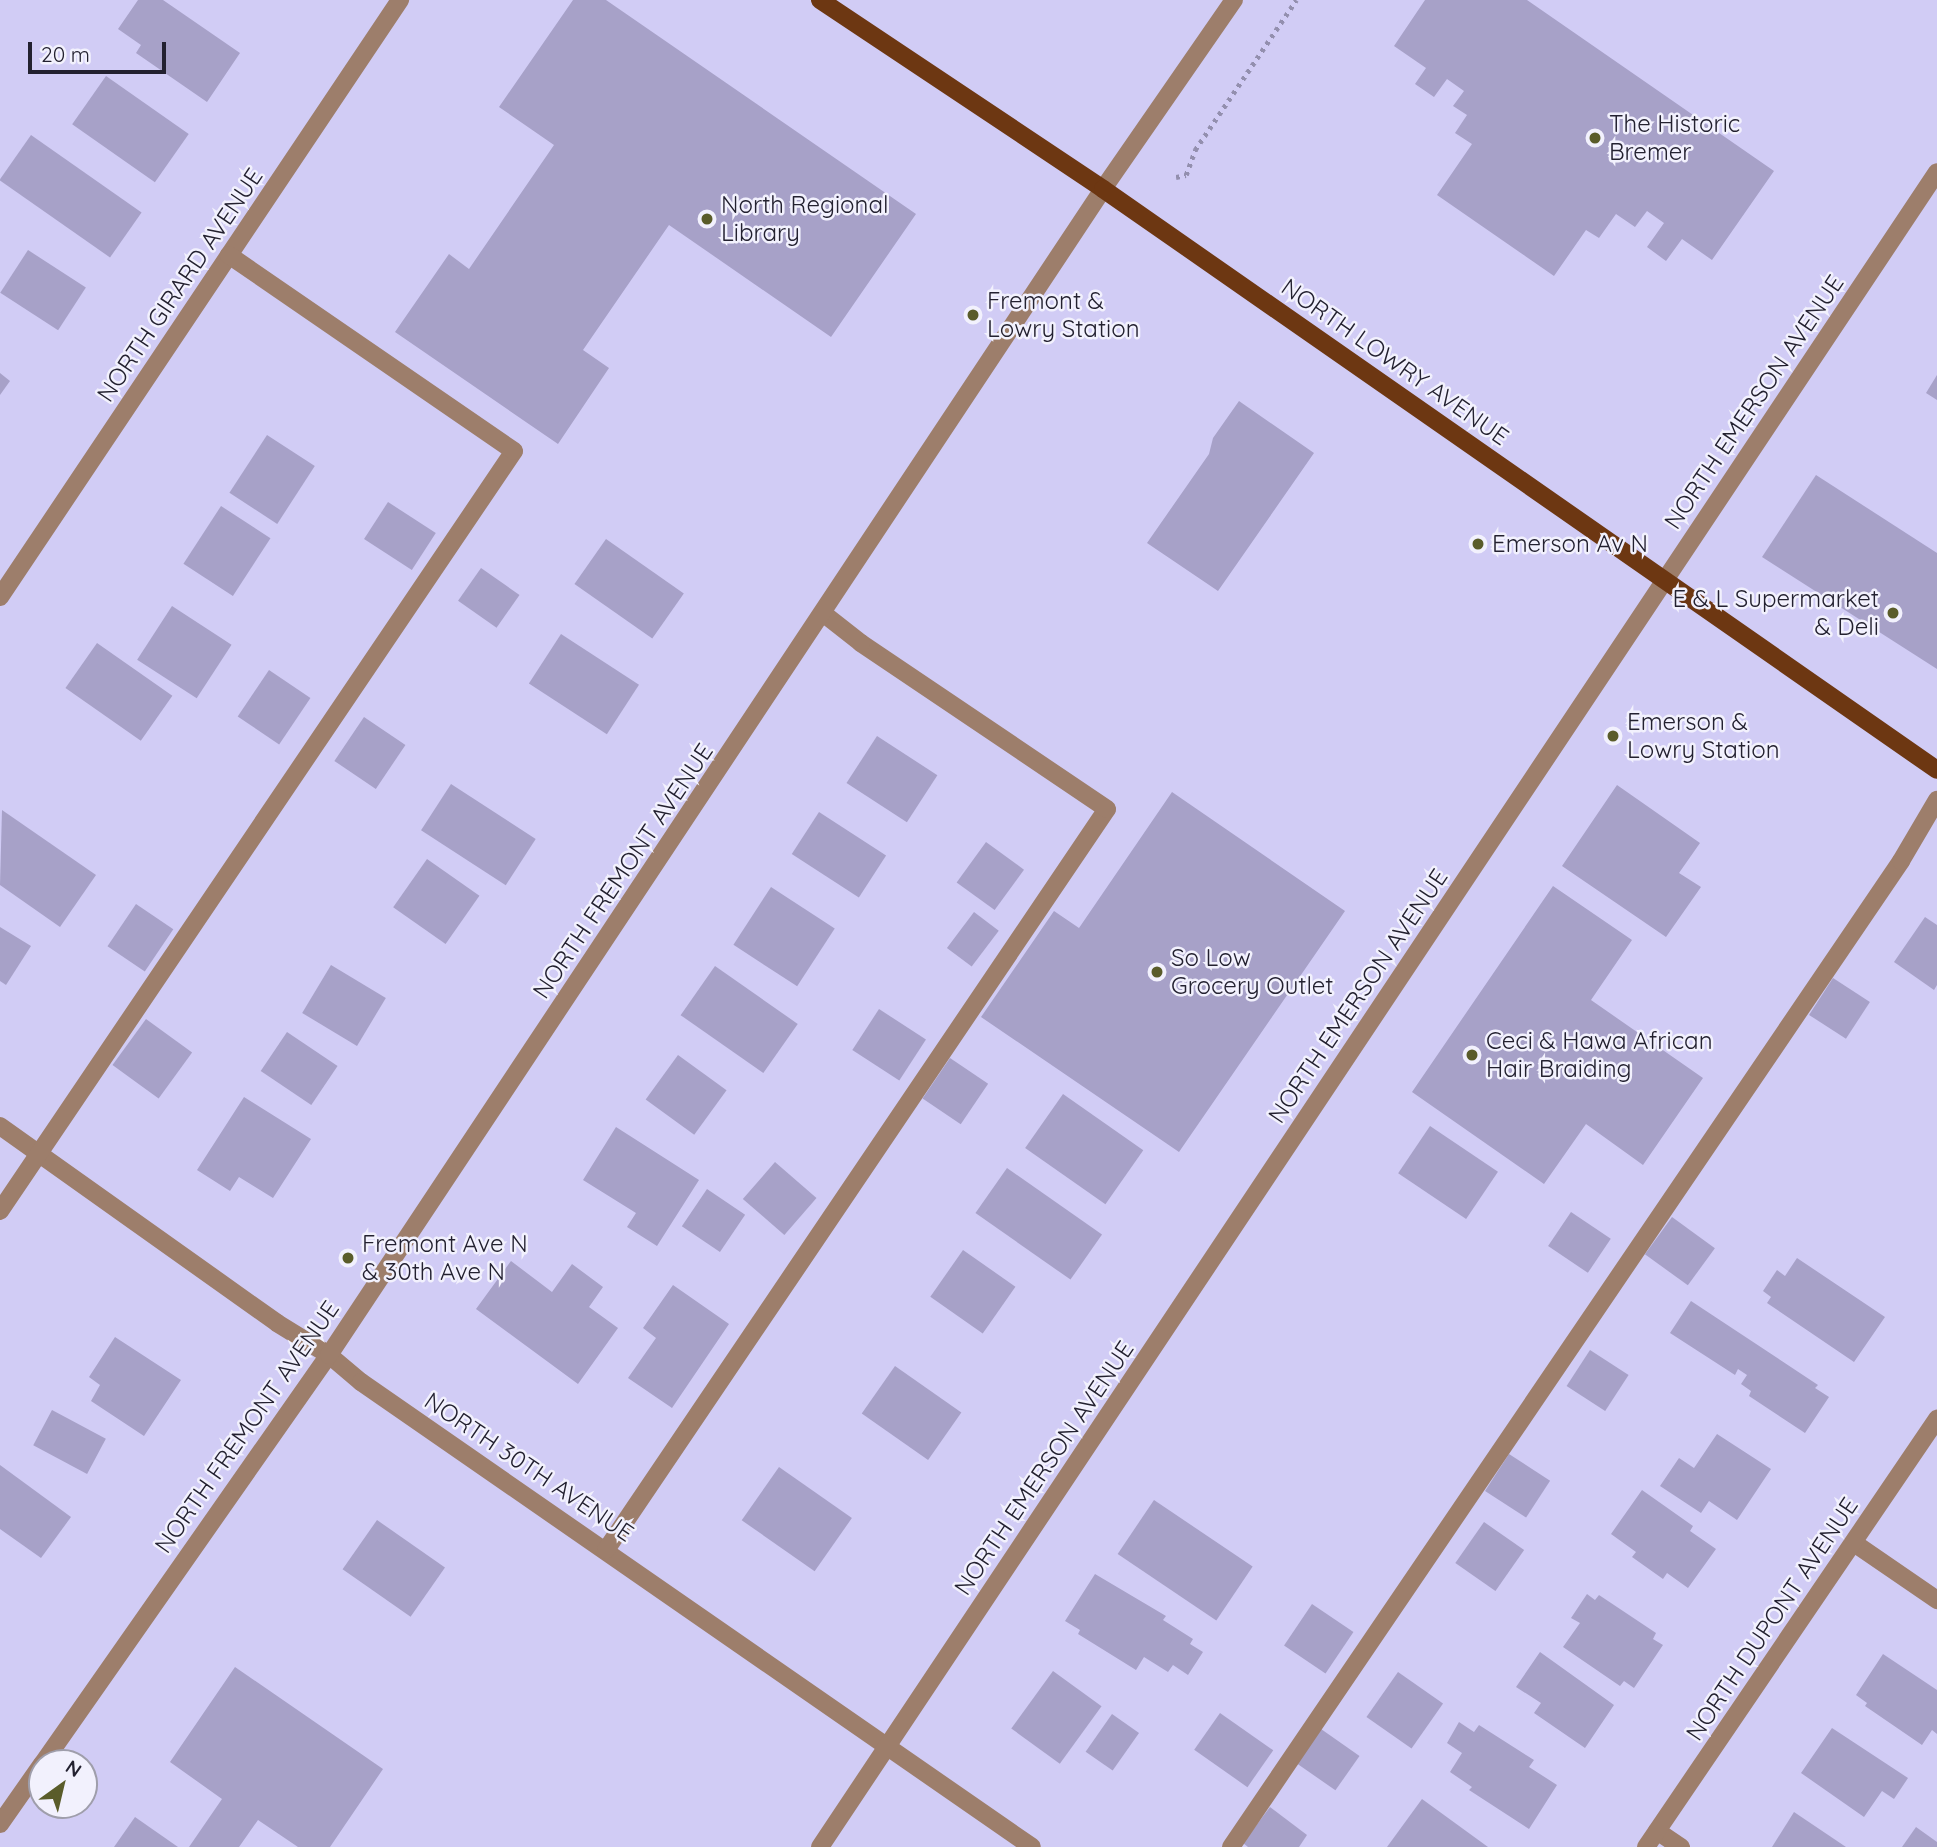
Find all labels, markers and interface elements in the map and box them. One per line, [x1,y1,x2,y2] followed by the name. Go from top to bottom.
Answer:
[32,28,170,72] scale bar
[41,41,90,67] text: 20 m
[1609,110,1740,166] place label: The Historic Bremer
[1587,130,1603,146] marker: The Historic Bremer
[91,163,269,407] street label: NORTH GIRARD AVENUE
[721,191,888,247] place label: North Regional Library
[699,211,715,227] marker: North Regional Library
[1658,270,1850,534] street label: NORTH EMERSON AVENUE
[1276,273,1514,451] street label: NORTH LOWRY AVENUE
[987,287,1140,343] place label: Fremont & Lowry Station
[965,307,981,323] marker: Fremont & Lowry Station
[1492,530,1648,558] place label: Emerson Av N
[1470,536,1486,552] marker: Emerson Av N
[1672,585,1879,641] place label: E & L Supermarket & Deli
[1885,605,1901,621] marker: E & L Supermarket & Deli
[1627,708,1780,764] place label: Emerson & Lowry Station
[1605,728,1621,744] marker: Emerson & Lowry Station
[527,738,719,1004] street label: NORTH FREMONT AVENUE
[1262,864,1454,1128] street label: NORTH EMERSON AVENUE
[1171,944,1333,1000] place label: So Low Grocery Outlet
[1149,964,1165,980] marker: So Low Grocery Outlet
[1486,1027,1713,1083] place label: Ceci & Hawa African Hair Braiding
[1464,1047,1480,1063] marker: Ceci & Hawa African Hair Braiding
[362,1230,528,1286] place label: Fremont Ave N & 30th Ave N
[340,1250,356,1266] marker: Fremont Ave N & 30th Ave N
[149,1295,345,1559] street label: NORTH FREMONT AVENUE
[948,1336,1140,1600] street label: NORTH EMERSON AVENUE
[419,1386,639,1548] street label: NORTH 30TH AVENUE
[1680,1492,1864,1746] street label: NORTH DUPONT AVENUE
[28,1749,98,1819] north arrow
[61,1754,86,1782] text: N

